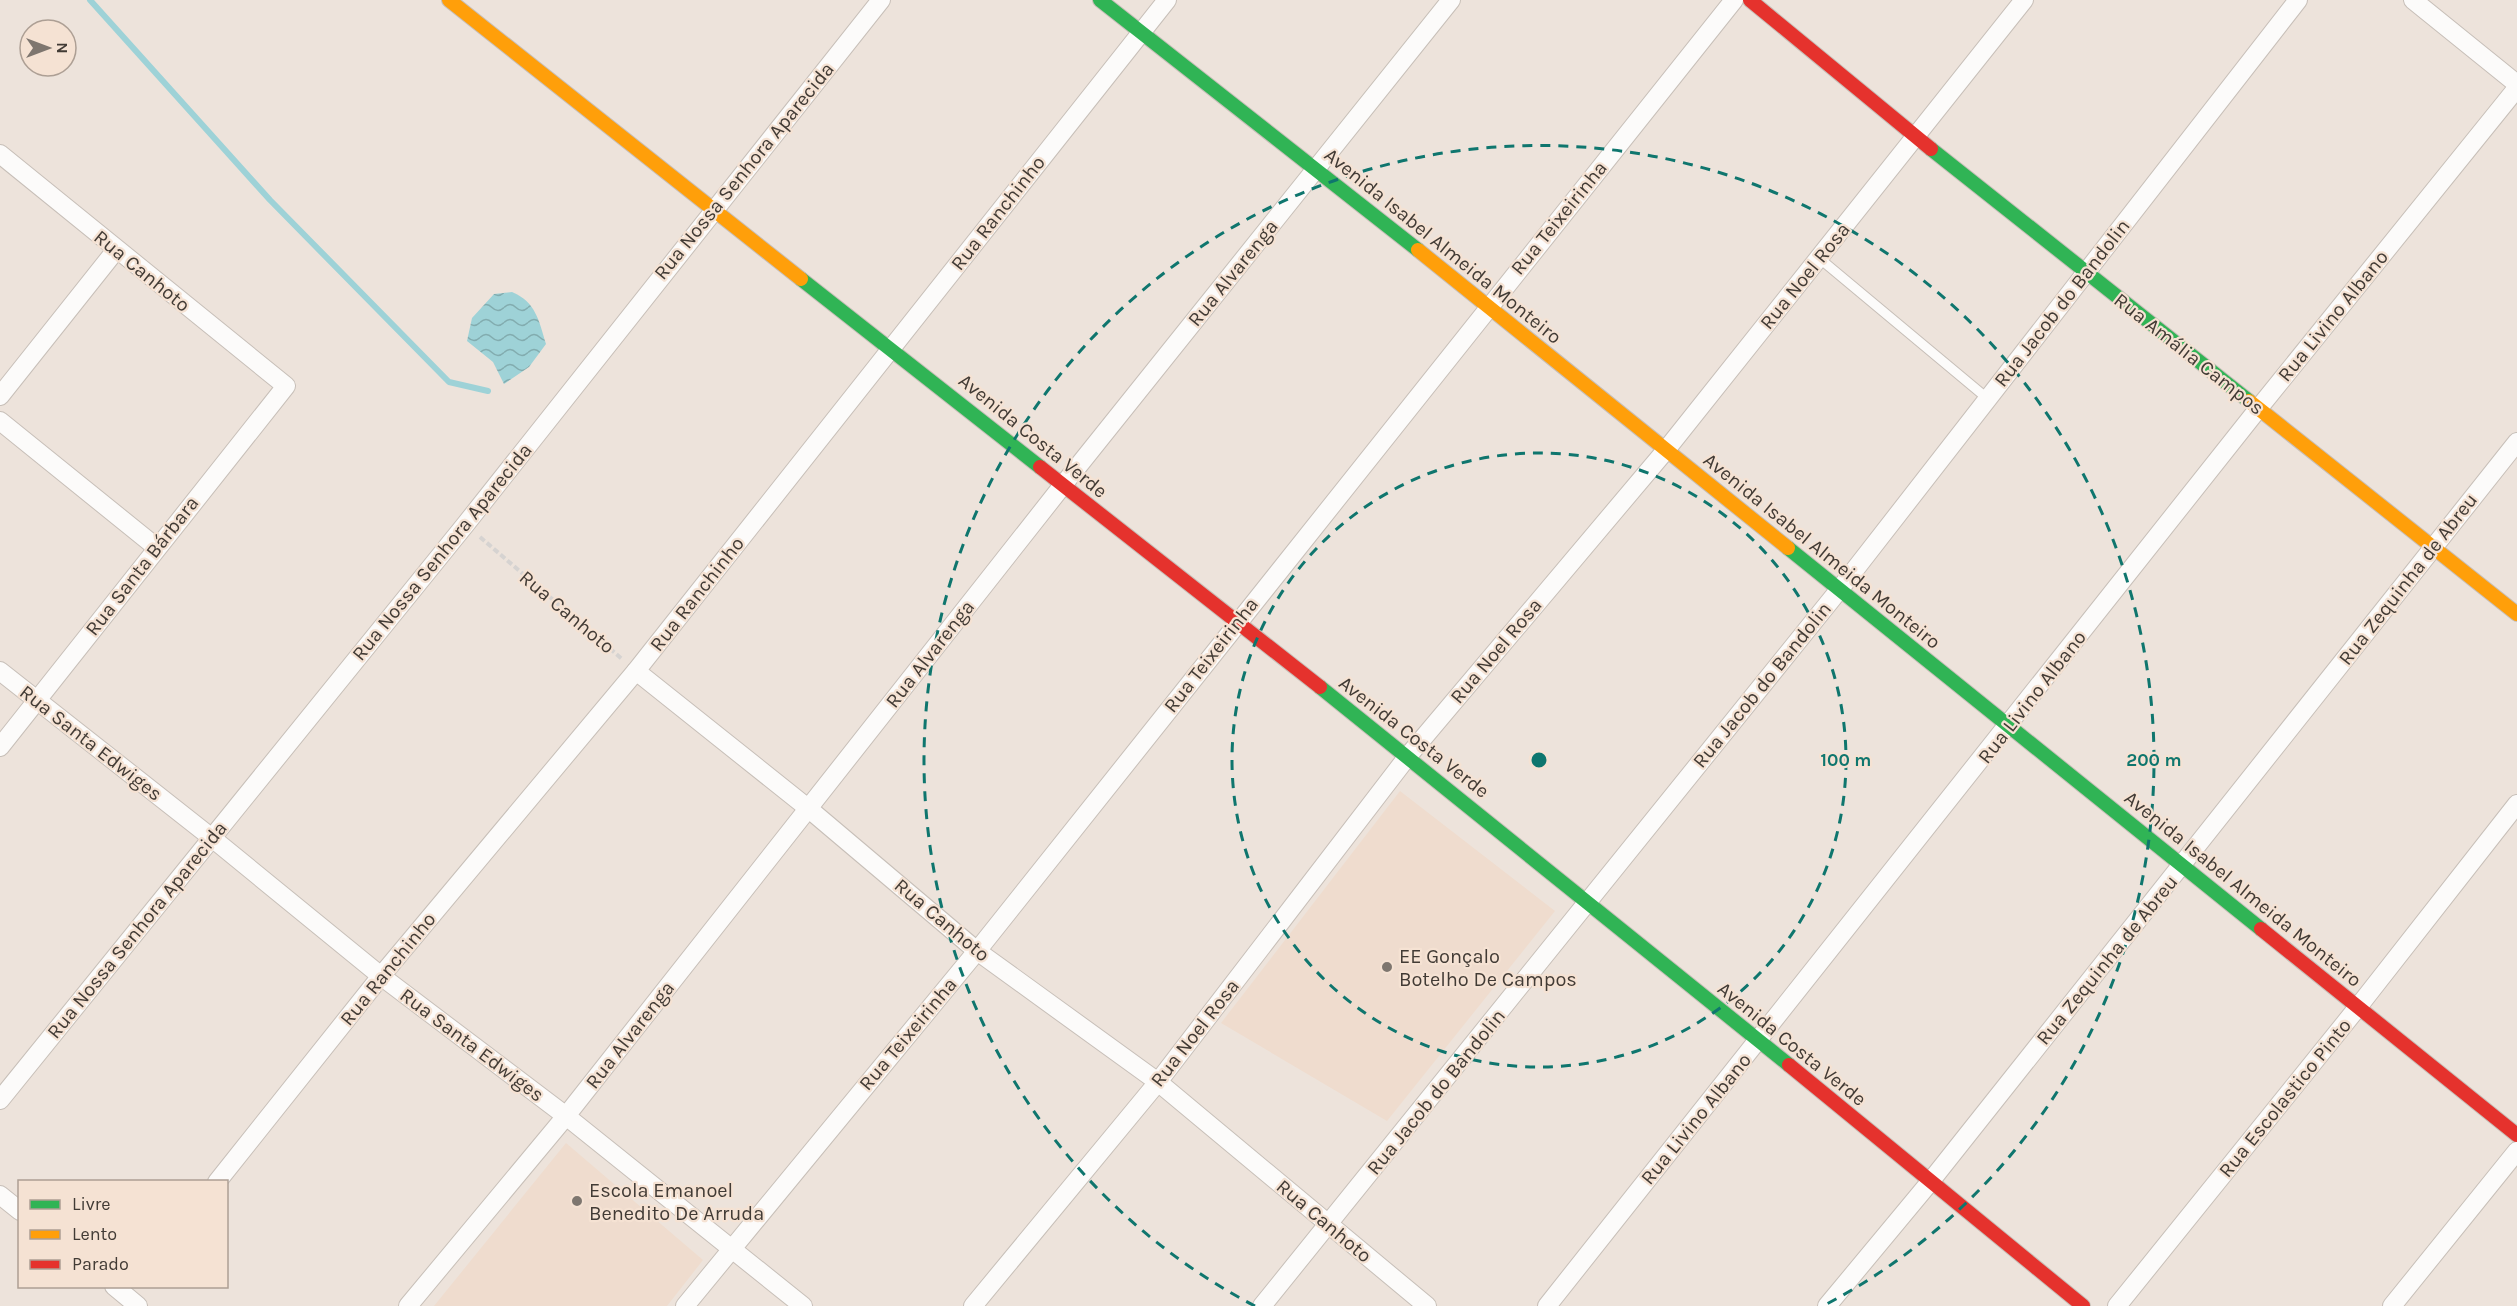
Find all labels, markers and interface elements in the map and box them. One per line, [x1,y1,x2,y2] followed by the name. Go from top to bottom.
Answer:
[18,18,78,78] north arrow
[53,42,72,54] text: N
[649,58,839,284] street label: Rua Nossa Senhora Aparecida
[1320,143,1566,349] street label: Avenida Isabel Almeida Monteiro
[946,151,1050,275] street label: Rua Ranchinho
[1506,156,1612,280] street label: Rua Teixeirinha
[1183,215,1283,331] street label: Rua Alvarenga
[1989,215,2135,391] street label: Rua Jacob do Bandolin
[1755,218,1855,334] street label: Rua Noel Rosa
[89,225,195,317] street label: Rua Canhoto
[2273,246,2393,386] street label: Rua Livino Albano
[2110,288,2268,420] street label: Rua Amália Campos
[954,369,1112,503] street label: Avenida Costa Verde
[347,439,537,665] street label: Rua Nossa Senhora Aparecida
[1699,448,1945,654] street label: Avenida Isabel Almeida Monteiro
[2334,489,2482,669] street label: Rua Zequinha de Abreu
[81,492,203,640] street label: Rua Santa Bárbara
[645,532,749,656] street label: Rua Ranchinho
[515,566,619,658] street label: Rua Canhoto
[1159,593,1263,717] street label: Rua Teixeirinha
[1445,594,1547,708] street label: Rua Noel Rosa
[881,596,979,712] street label: Rua Alvarenga
[1688,598,1836,772] street label: Rua Jacob do Bandolin
[1973,626,2091,768] street label: Rua Livino Albano
[1334,671,1494,803] street label: Avenida Costa Verde
[15,680,167,806] street label: Rua Santa Edwiges
[1821,749,1871,771] text: 100 m
[2126,749,2182,771] text: 200 m
[1529,750,1549,770] centre of rings
[2120,786,2366,992] street label: Avenida Isabel Almeida Monteiro
[42,817,232,1043] street label: Rua Nossa Senhora Aparecida
[2031,871,2183,1049] street label: Rua Zequinha de Abreu
[890,874,994,966] street label: Rua Canhoto
[335,908,441,1030] street label: Rua Ranchinho
[1399,945,1577,991] place label: EE Gonçalo Botelho De Campos
[1380,960,1394,974] marker: EE Gonçalo Botelho De Campos
[854,973,962,1095] street label: Rua Teixeirinha
[1146,975,1244,1091] street label: Rua Noel Rosa
[581,977,679,1093] street label: Rua Alvarenga
[1713,977,1871,1111] street label: Avenida Costa Verde
[396,983,548,1107] street label: Rua Santa Edwiges
[1362,1005,1510,1179] street label: Rua Jacob do Bandolin
[2214,1014,2356,1182] street label: Rua Escolastico Pinto
[1636,1049,1756,1189] street label: Rua Livino Albano
[1272,1175,1376,1267] street label: Rua Canhoto
[589,1179,764,1225] place label: Escola Emanoel Benedito De Arruda
[18,1180,228,1288] legend
[72,1193,111,1215] text: Livre
[570,1194,584,1208] marker: Escola Emanoel Benedito De Arruda
[72,1223,117,1245] text: Lento
[72,1253,129,1275] text: Parado

